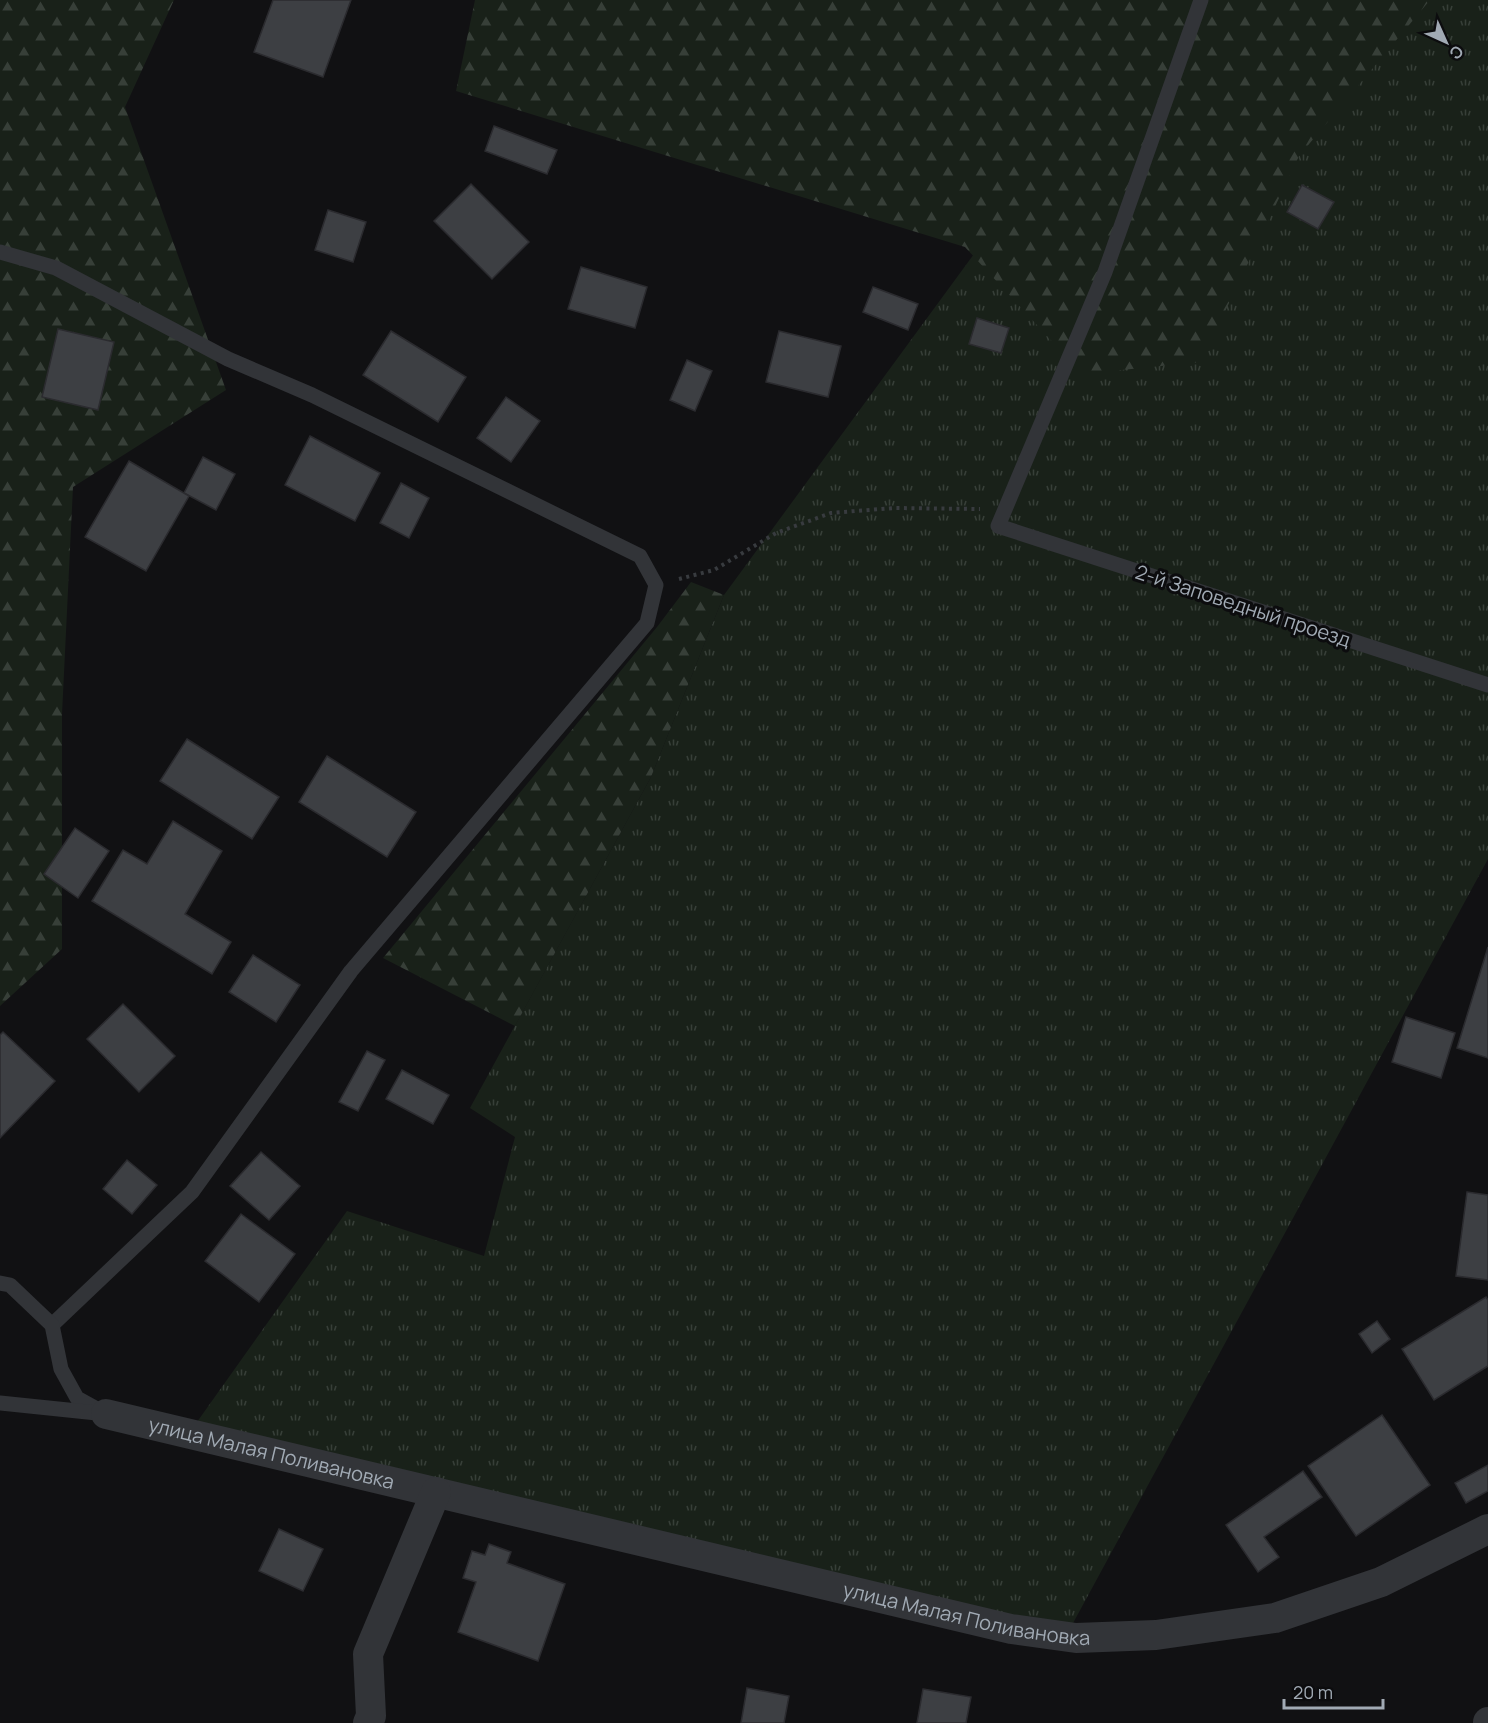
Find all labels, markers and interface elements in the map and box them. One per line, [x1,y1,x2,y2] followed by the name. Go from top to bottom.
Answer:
[1416,12,1476,72] north arrow
[1445,41,1469,65] text: С
[1132,558,1354,653] street label: 2-й Заповедный проезд
[146,1411,397,1495] street label: улица Малая Поливановка
[840,1576,1091,1651] street label: улица Малая Поливановка
[1284,1672,1383,1710] scale bar
[1293,1680,1333,1704] text: 20 m

